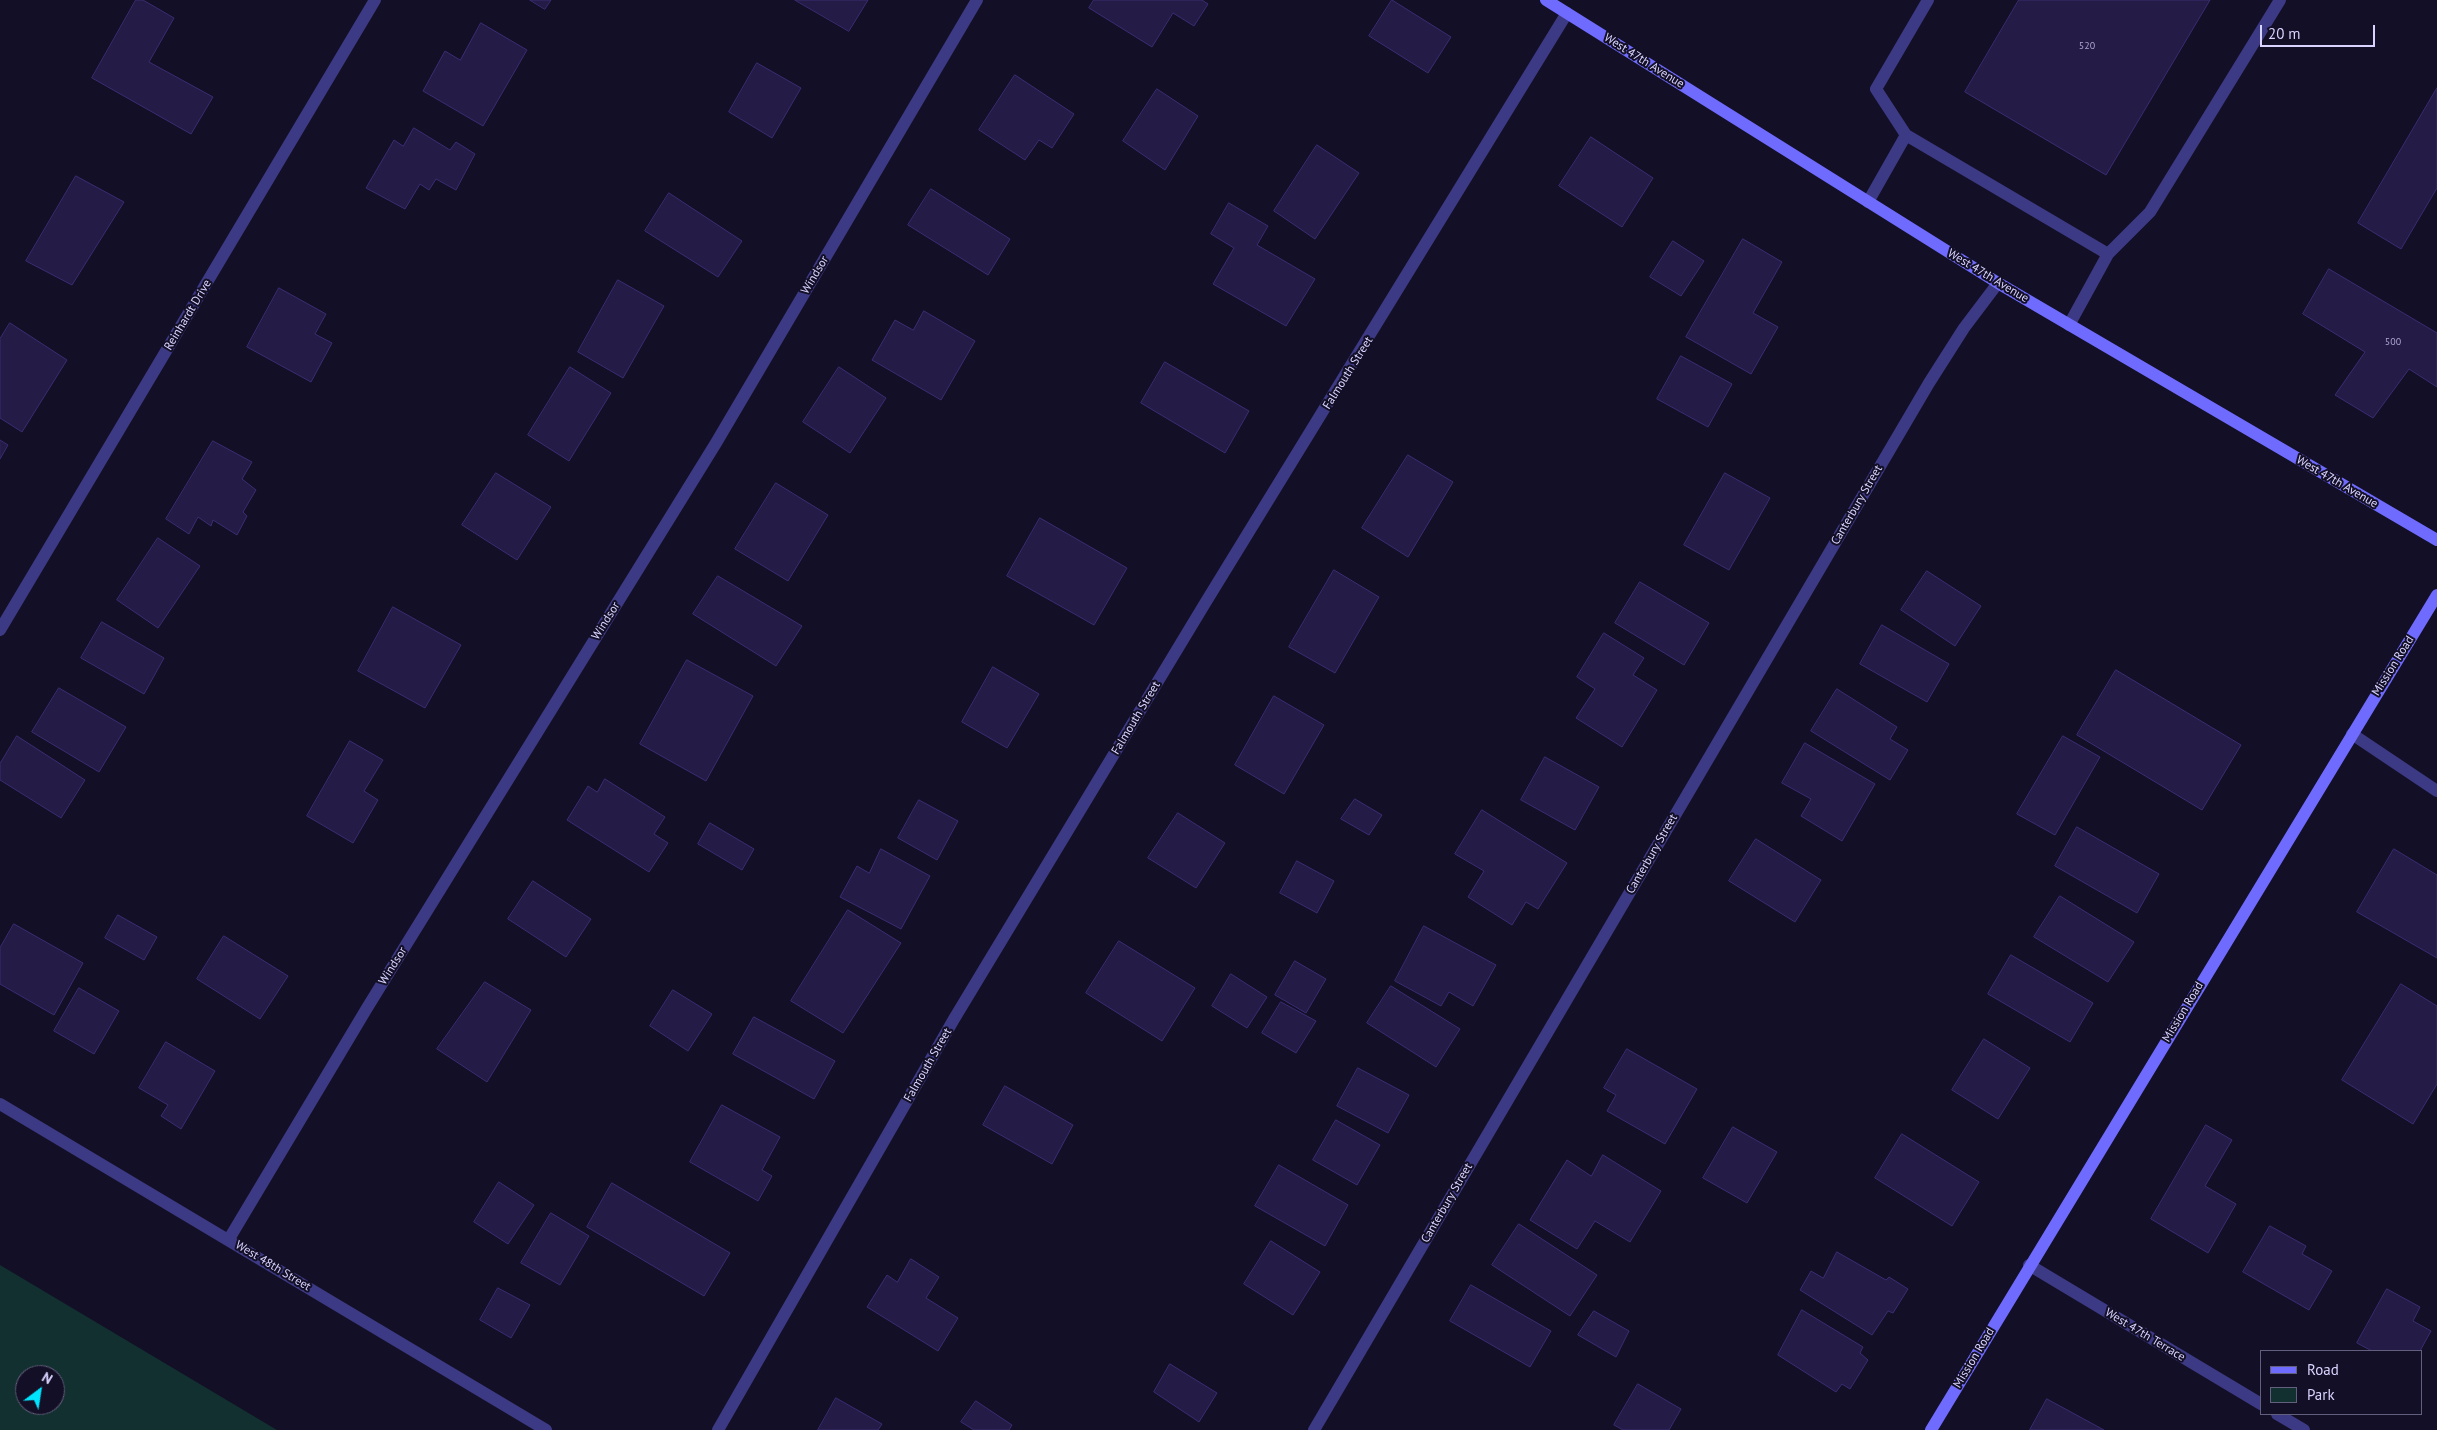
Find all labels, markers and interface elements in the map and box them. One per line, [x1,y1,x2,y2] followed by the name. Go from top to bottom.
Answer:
[2262,15,2377,47] scale bar
[2268,24,2301,43] text: 20 m
[1601,31,1687,91] street label: West 47th Avenue
[2079,40,2095,52] house number: 520
[1945,246,2031,306] street label: West 47th Avenue
[798,253,832,297] street label: Windsor
[161,277,215,353] street label: Reinhardt Drive
[1320,334,1376,412] street label: Falmouth Street
[2385,336,2401,348] house number: 500
[2294,453,2380,511] street label: West 47th Avenue
[1828,463,1886,547] street label: Canterbury Street
[589,599,623,643] street label: Windsor
[2369,634,2417,698] street label: Mission Road
[1109,679,1163,757] street label: Falmouth Street
[1623,812,1681,896] street label: Canterbury Street
[376,944,410,988] street label: Windsor
[2159,979,2207,1045] street label: Mission Road
[901,1026,955,1104] street label: Falmouth Street
[1418,1161,1476,1245] street label: Canterbury Street
[233,1238,313,1294] street label: West 48th Street
[2102,1305,2188,1365] street label: West 47th Terrace
[1950,1325,1998,1391] street label: Mission Road
[2260,1350,2422,1415] legend
[2307,1360,2339,1379] text: Road
[15,1365,65,1415] north arrow
[39,1368,56,1388] text: N
[2307,1385,2335,1404] text: Park

